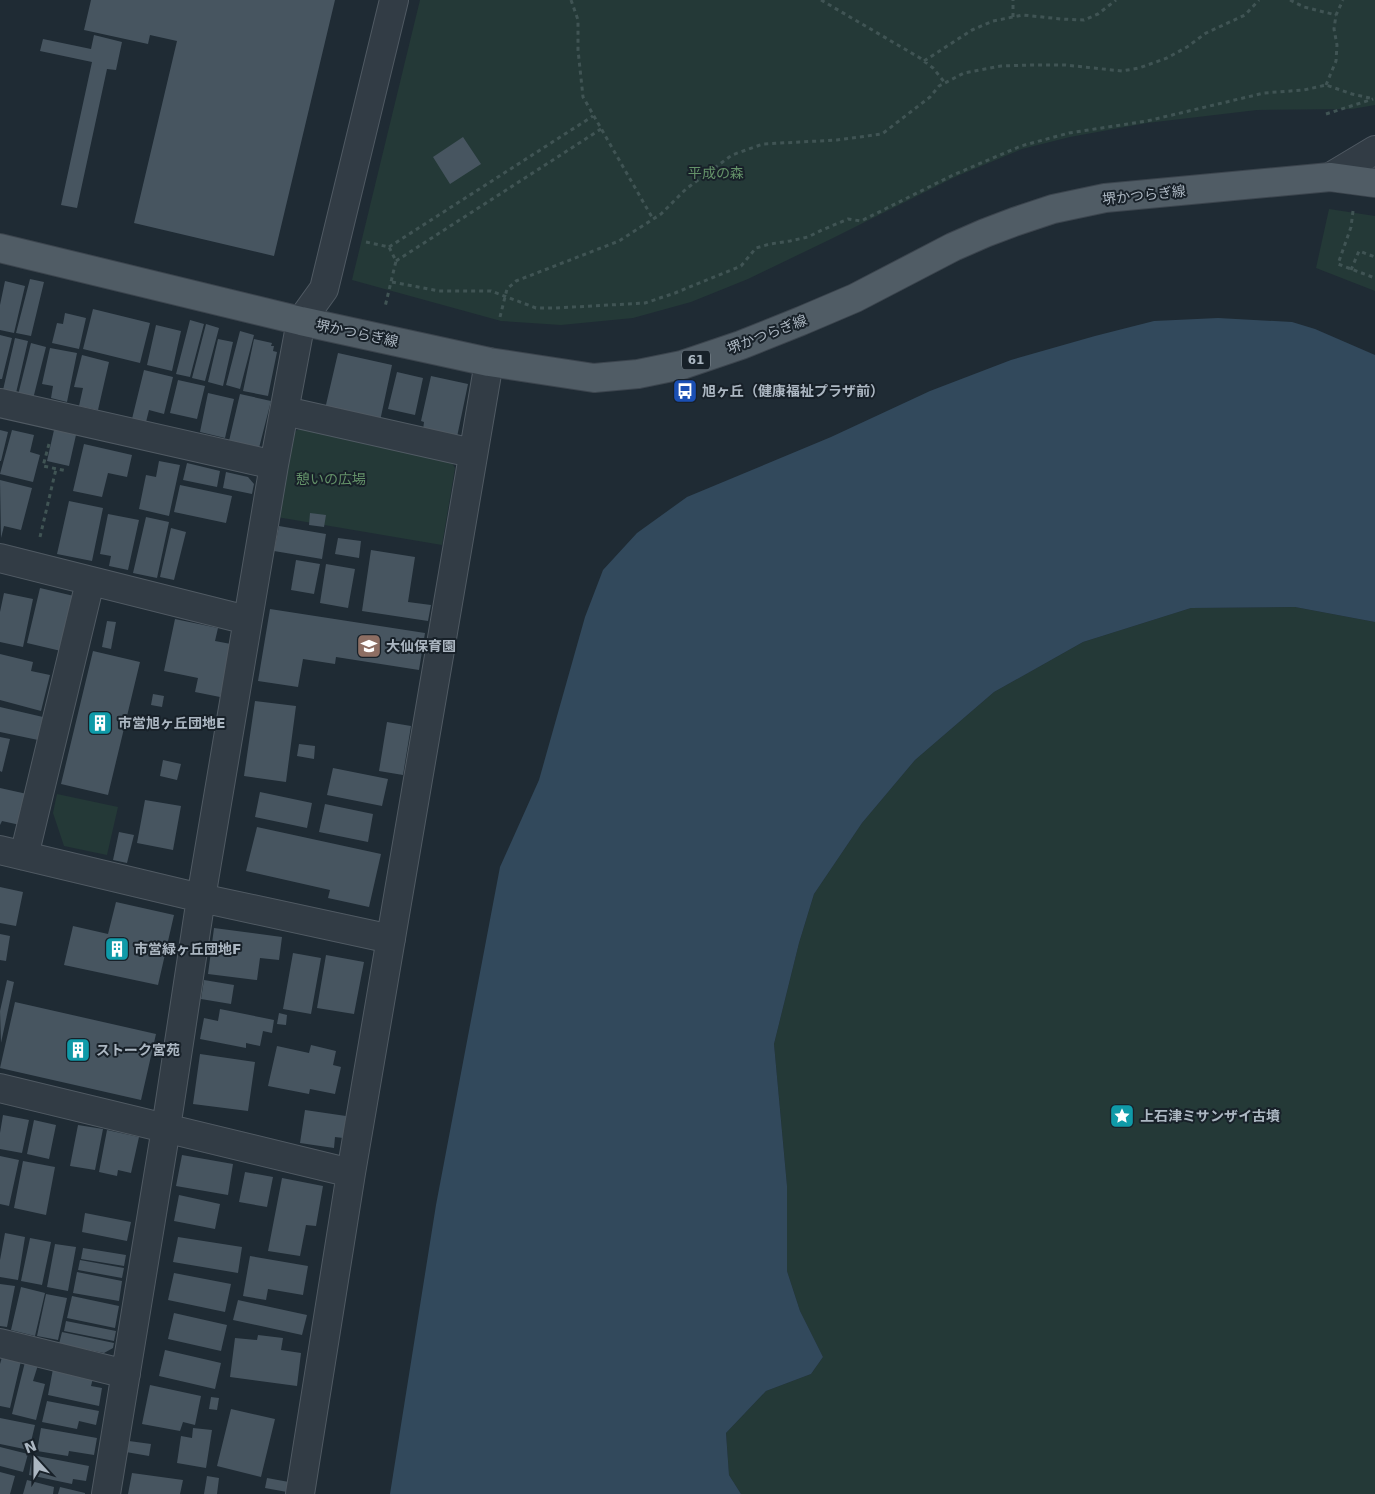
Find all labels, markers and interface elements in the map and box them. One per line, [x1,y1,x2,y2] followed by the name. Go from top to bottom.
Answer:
[688,165,744,181] park label: 平成の森
[1101,183,1187,207] street label: 堺かつらぎ線
[725,311,809,357] street label: 堺かつらぎ線
[314,316,400,350] street label: 堺かつらぎ線
[682,350,710,370] road number: 61
[672,378,698,404] bus stop icon: 旭ヶ丘（健康福祉プラザ前）
[702,383,884,399] place label: 旭ヶ丘（健康福祉プラザ前）
[296,471,366,487] park label: 憩いの広場
[356,633,382,659] school or university icon: 大仙保育園
[386,638,456,654] place label: 大仙保育園
[87,710,113,736] building icon: 市営旭ヶ丘団地E
[118,715,226,731] place label: 市営旭ヶ丘団地E
[104,936,130,962] building icon: 市営緑ヶ丘団地F
[134,941,242,957] place label: 市営緑ヶ丘団地F
[65,1037,91,1063] building icon: ストーク宮苑
[96,1042,180,1058] place label: ストーク宮苑
[1109,1103,1135,1129] place icon: 上石津ミサンザイ古墳
[1140,1108,1280,1124] place label: 上石津ミサンザイ古墳
[10,1434,60,1484] north arrow
[22,1437,39,1456] text: N

